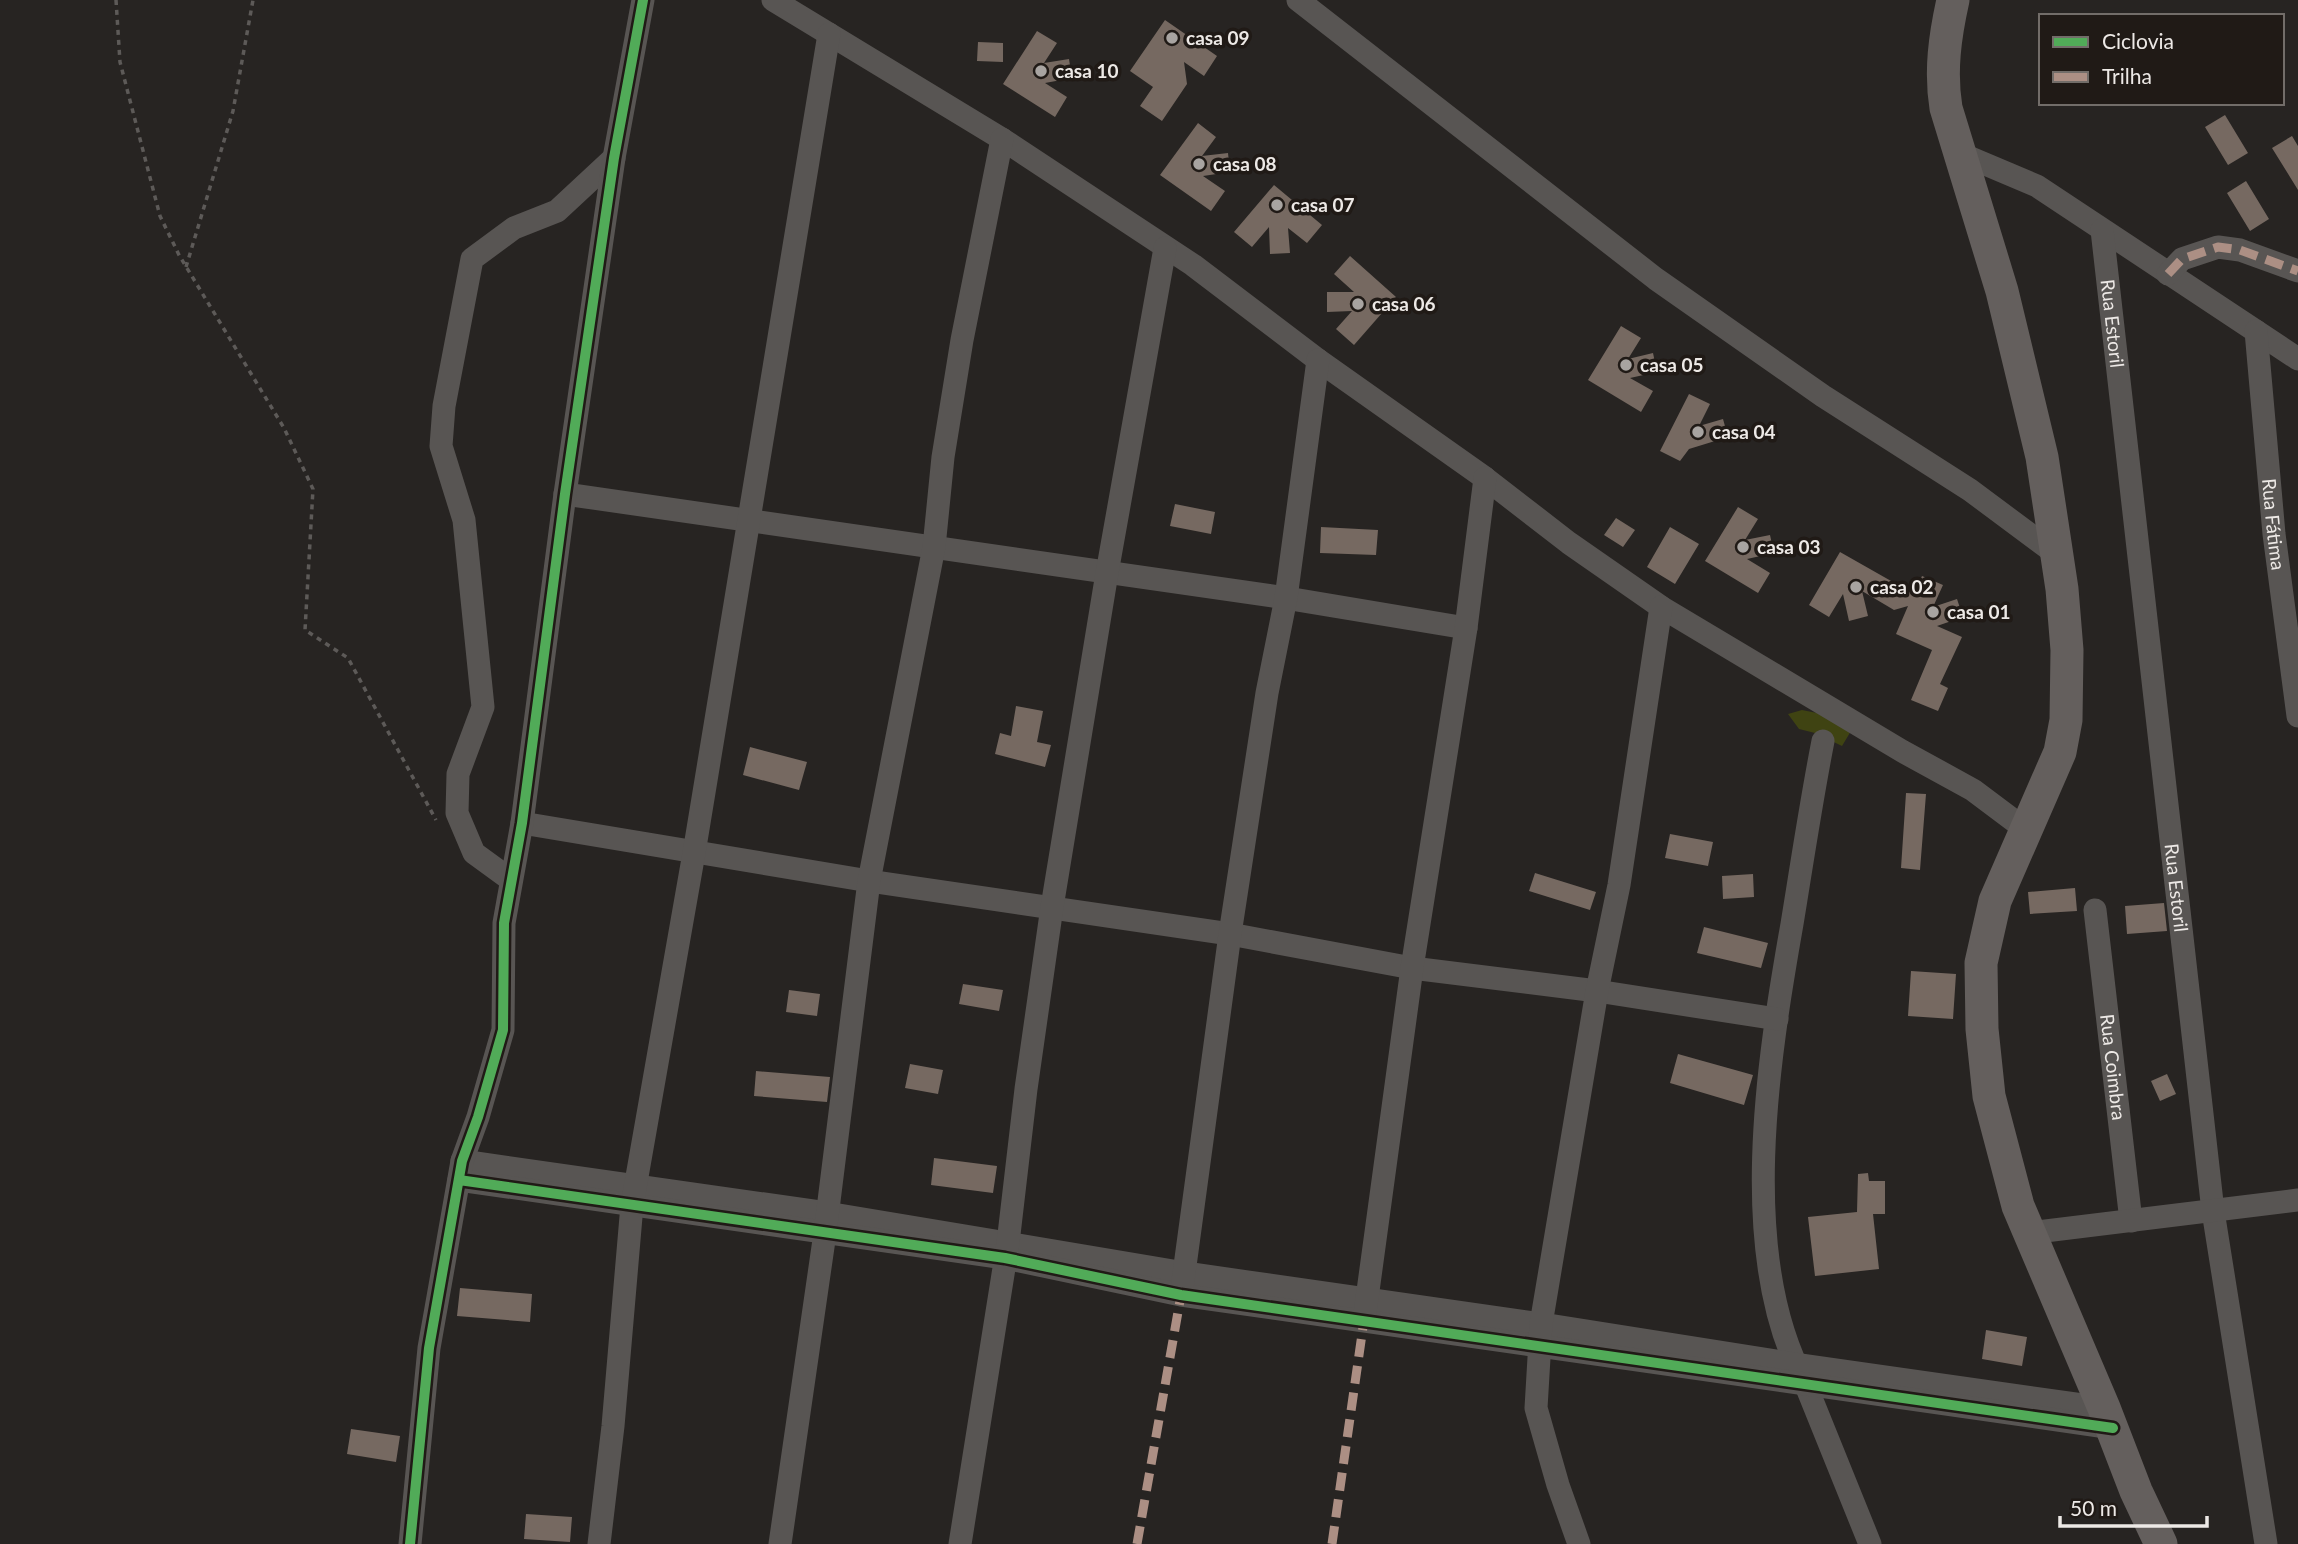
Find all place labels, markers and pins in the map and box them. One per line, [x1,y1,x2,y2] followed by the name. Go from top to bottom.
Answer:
[1186,26,1249,49] place label: casa 09
[1164,30,1180,46] marker: casa 09
[1055,59,1118,82] place label: casa 10
[1033,63,1049,79] marker: casa 10
[1213,152,1276,175] place label: casa 08
[1191,156,1207,172] marker: casa 08
[1291,193,1354,216] place label: casa 07
[1269,197,1285,213] marker: casa 07
[1372,292,1435,315] place label: casa 06
[1350,296,1366,312] marker: casa 06
[1640,353,1703,376] place label: casa 05
[1618,357,1634,373] marker: casa 05
[1712,420,1775,443] place label: casa 04
[1690,424,1706,440] marker: casa 04
[1757,535,1820,558] place label: casa 03
[1735,539,1751,555] marker: casa 03
[1870,575,1933,598] place label: casa 02
[1848,579,1864,595] marker: casa 02
[1947,600,2010,623] place label: casa 01
[1925,604,1941,620] marker: casa 01

